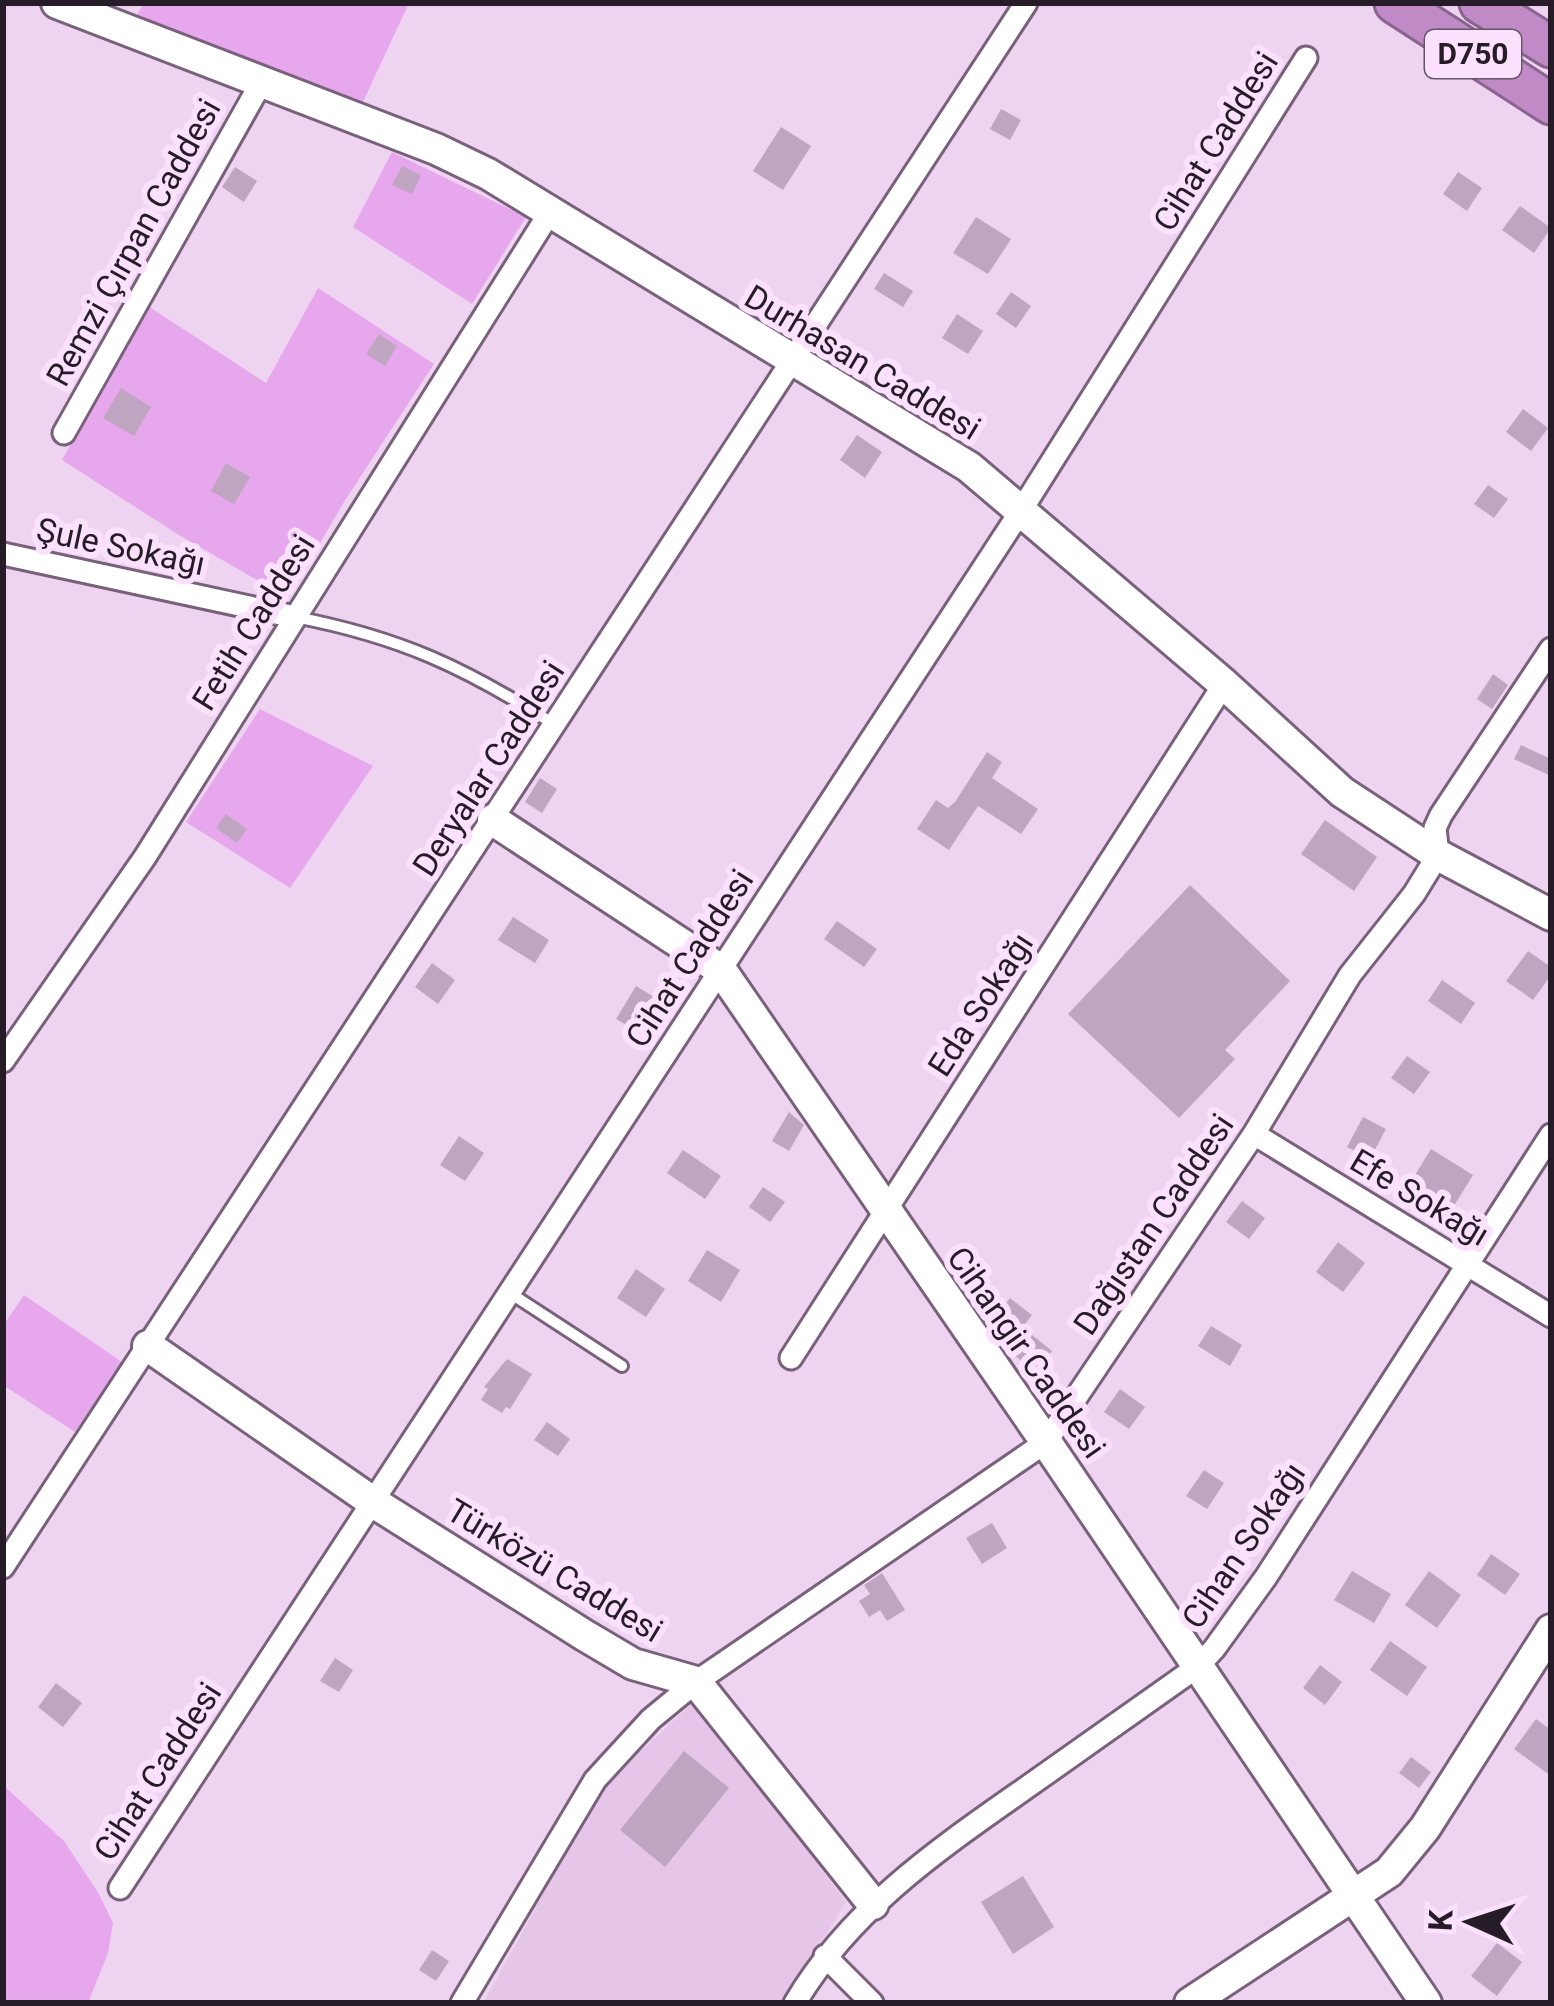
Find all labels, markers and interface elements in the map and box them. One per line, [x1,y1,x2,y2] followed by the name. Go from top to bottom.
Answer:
[1425,30,1521,78] road number: D750
[1145,45,1286,238] street label: Cihat Caddesi
[38,92,229,393] street label: Remzi Çırpan Caddesi
[738,277,988,448] street label: Durhasan Caddesi
[33,510,209,583] street label: Şule Sokağı
[184,527,323,717] street label: Fetih Caddesi
[404,653,572,883] street label: Deryalar Caddesi
[618,862,761,1054] street label: Cihat Caddesi
[920,925,1041,1083] street label: Eda Sokağı
[1065,1107,1242,1342] street label: Dağıstan Caddesi
[1343,1141,1496,1254] street label: Efe Sokağı
[939,1239,1114,1465] street label: Cihangir Caddesi
[1174,1455,1313,1636] street label: Cihan Sokağı
[440,1491,670,1650] street label: Türközü Caddesi
[86,1675,229,1867] street label: Cihat Caddesi
[1410,1862,1530,1982] north arrow
[1421,1908,1461,1932] text: K

